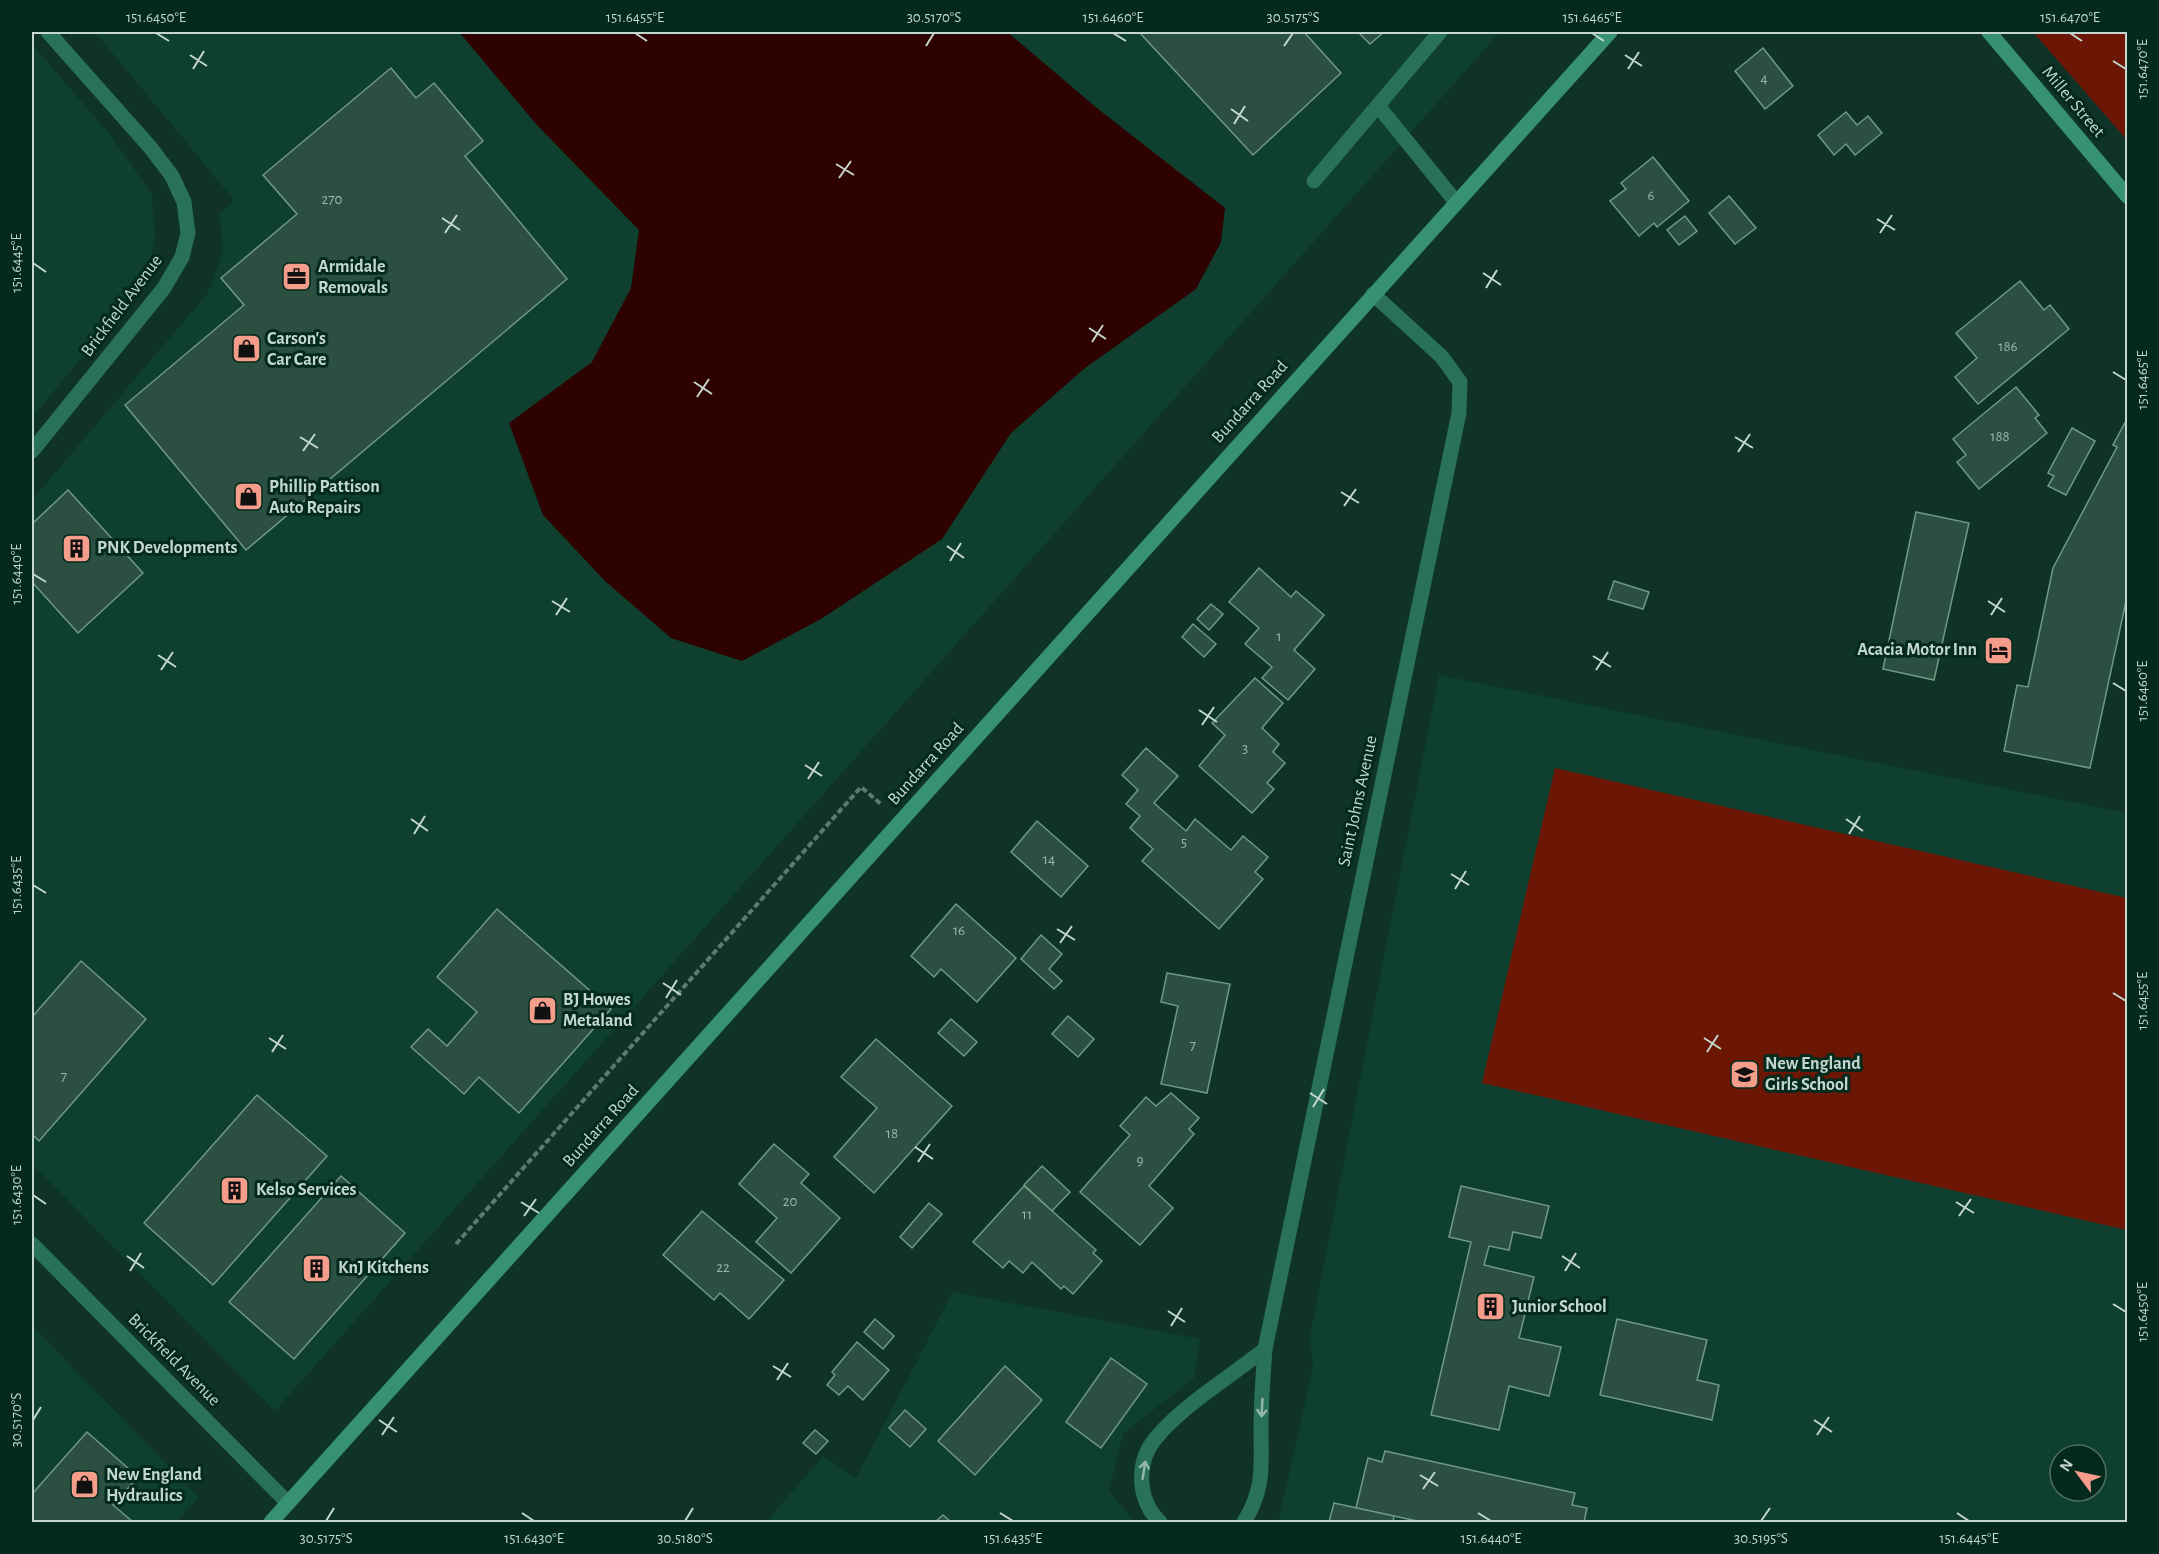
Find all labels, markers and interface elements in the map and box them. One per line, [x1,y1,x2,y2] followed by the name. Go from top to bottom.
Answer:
[126,10,186,25] text: 151.6450°E
[606,10,664,25] text: 151.6455°E
[907,10,961,25] text: 30.5170°S
[1083,10,1143,25] text: 151.6460°E
[1267,10,1319,25] text: 30.5175°S
[1562,10,1622,25] text: 151.6465°E
[2040,10,2100,25] text: 151.6470°E
[2135,39,2150,99] text: 151.6470°E
[2038,63,2108,141] street label: Miller Street
[1760,71,1768,86] house number: 4
[1647,188,1655,203] house number: 6
[321,192,343,207] house number: 270
[9,233,24,293] text: 151.6445°E
[78,252,166,360] street label: Brickfield Avenue
[318,258,388,297] place label: Armidale Removals
[281,261,313,293] office icon: Armidale Removals
[267,330,326,369] place label: Carson's Car Care
[230,333,262,365] shop icon: Carson's Car Care
[1998,339,2018,354] house number: 186
[2135,350,2150,410] text: 151.6465°E
[1209,357,1291,447] street label: Bundarra Road
[1990,429,2010,444] house number: 188
[269,478,380,517] place label: Phillip Pattison Auto Repairs
[232,481,264,513] shop icon: Phillip Pattison Auto Repairs
[60,532,92,564] building icon: PNK Developments
[97,539,238,557] place label: PNK Developments
[9,543,24,605] text: 151.6440°E
[1276,629,1282,644] house number: 1
[1982,634,2014,666] hotel icon: Acacia Motor Inn
[1857,641,1977,659] place label: Acacia Motor Inn
[2135,661,2150,721] text: 151.6460°E
[885,719,967,809] street label: Bundarra Road
[1335,734,1381,868] street label: Saint Johns Avenue
[1242,741,1248,756] house number: 3
[1181,835,1187,850] house number: 5
[1043,852,1055,867] house number: 14
[9,856,24,914] text: 151.6435°E
[953,923,965,938] house number: 16
[2135,972,2150,1030] text: 151.6455°E
[563,991,633,1030] place label: BJ Howes Metaland
[526,994,558,1026] shop icon: BJ Howes Metaland
[1190,1038,1196,1053] house number: 7
[1765,1055,1861,1094] place label: New England Girls School
[1728,1058,1760,1090] school or university icon: New England Girls School
[61,1069,67,1084] house number: 7
[560,1081,642,1171] street label: Bundarra Road
[886,1126,898,1141] house number: 18
[1136,1153,1144,1168] house number: 9
[9,1165,24,1225] text: 151.6430°E
[219,1174,251,1206] building icon: Kelso Services
[256,1181,356,1199] place label: Kelso Services
[783,1194,797,1209] house number: 20
[1022,1207,1032,1222] house number: 11
[301,1252,333,1284] building icon: KnJ Kitchens
[338,1259,429,1277] place label: KnJ Kitchens
[716,1260,730,1275] house number: 22
[2135,1282,2150,1342] text: 151.6450°E
[1475,1291,1507,1323] building icon: Junior School
[1512,1298,1607,1316] place label: Junior School
[124,1310,224,1410] street label: Brickfield Avenue
[9,1393,24,1447] text: 30.5170°S
[1256,1397,1267,1417] one-way arrow
[2048,1443,2108,1503] north arrow
[2057,1456,2076,1474] text: N
[1138,1461,1149,1480] one-way arrow
[106,1466,202,1505] place label: New England Hydraulics
[69,1469,101,1501] shop icon: New England Hydraulics
[300,1531,352,1546] text: 30.5175°S
[504,1531,564,1546] text: 151.6430°E
[657,1531,713,1546] text: 30.5180°S
[984,1531,1042,1546] text: 151.6435°E
[1460,1531,1522,1546] text: 151.6440°E
[1734,1531,1788,1546] text: 30.5195°S
[1939,1531,1999,1546] text: 151.6445°E

